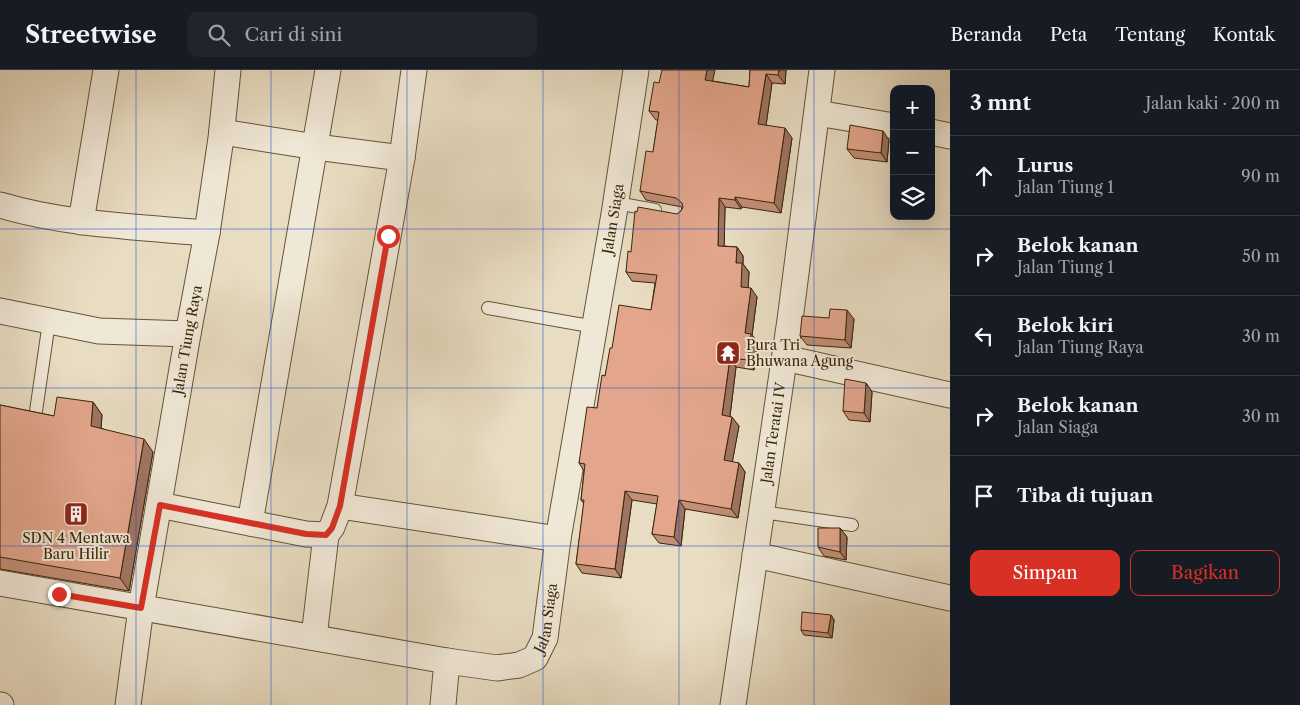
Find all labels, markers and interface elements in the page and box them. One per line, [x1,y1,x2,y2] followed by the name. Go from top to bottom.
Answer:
[187,12,537,57] search box
[25,20,157,49] text: Streetwise
[205,21,233,49] icon: search
[245,23,342,46] text: Cari di sini
[951,24,1022,46] text: Beranda
[1050,24,1087,46] text: Peta
[1115,24,1185,46] text: Tentang
[1213,24,1275,46] text: Kontak
[890,85,935,220] map controls
[890,85,935,130] button: +
[970,90,1031,115] text: 3 mnt
[1145,93,1280,113] text: Jalan kaki · 200 m
[890,130,935,175] button: −
[1017,154,1073,177] text: Lurus
[970,162,998,190] icon: ahead
[1241,166,1280,186] text: 90 m
[890,175,935,220] button: layers
[1017,177,1114,197] text: Jalan Tiung 1
[598,182,628,257] street label: Jalan Siaga
[377,225,400,248] route start
[1017,234,1139,257] text: Belok kanan
[970,242,998,270] icon: right
[1242,246,1280,266] text: 50 m
[1017,257,1114,277] text: Jalan Tiung 1
[168,283,206,398] street label: Jalan Tiung Raya
[1017,314,1114,337] text: Belok kiri
[970,322,998,350] icon: left
[1242,326,1280,346] text: 30 m
[746,336,854,370] place label: Pura Tri Bhuwana Agung
[1017,337,1144,357] text: Jalan Tiung Raya
[715,340,741,366] temple icon: Pura Tri Bhuwana Agung
[757,380,790,487] street label: Jalan Teratai IV
[1017,394,1139,417] text: Belok kanan
[970,402,998,430] icon: right
[1242,406,1280,426] text: 30 m
[1017,417,1098,437] text: Jalan Siaga
[970,482,998,510] icon: arrive
[1017,484,1153,507] text: Tiba di tujuan
[63,501,89,527] building icon: SDN 4 Mentawa Baru Hilir
[22,529,130,563] place label: SDN 4 Mentawa Baru Hilir
[970,550,1120,596] button: Simpan
[1130,550,1280,596] button: Bagikan
[529,581,561,658] street label: Jalan Siaga
[48,583,71,606] route end

